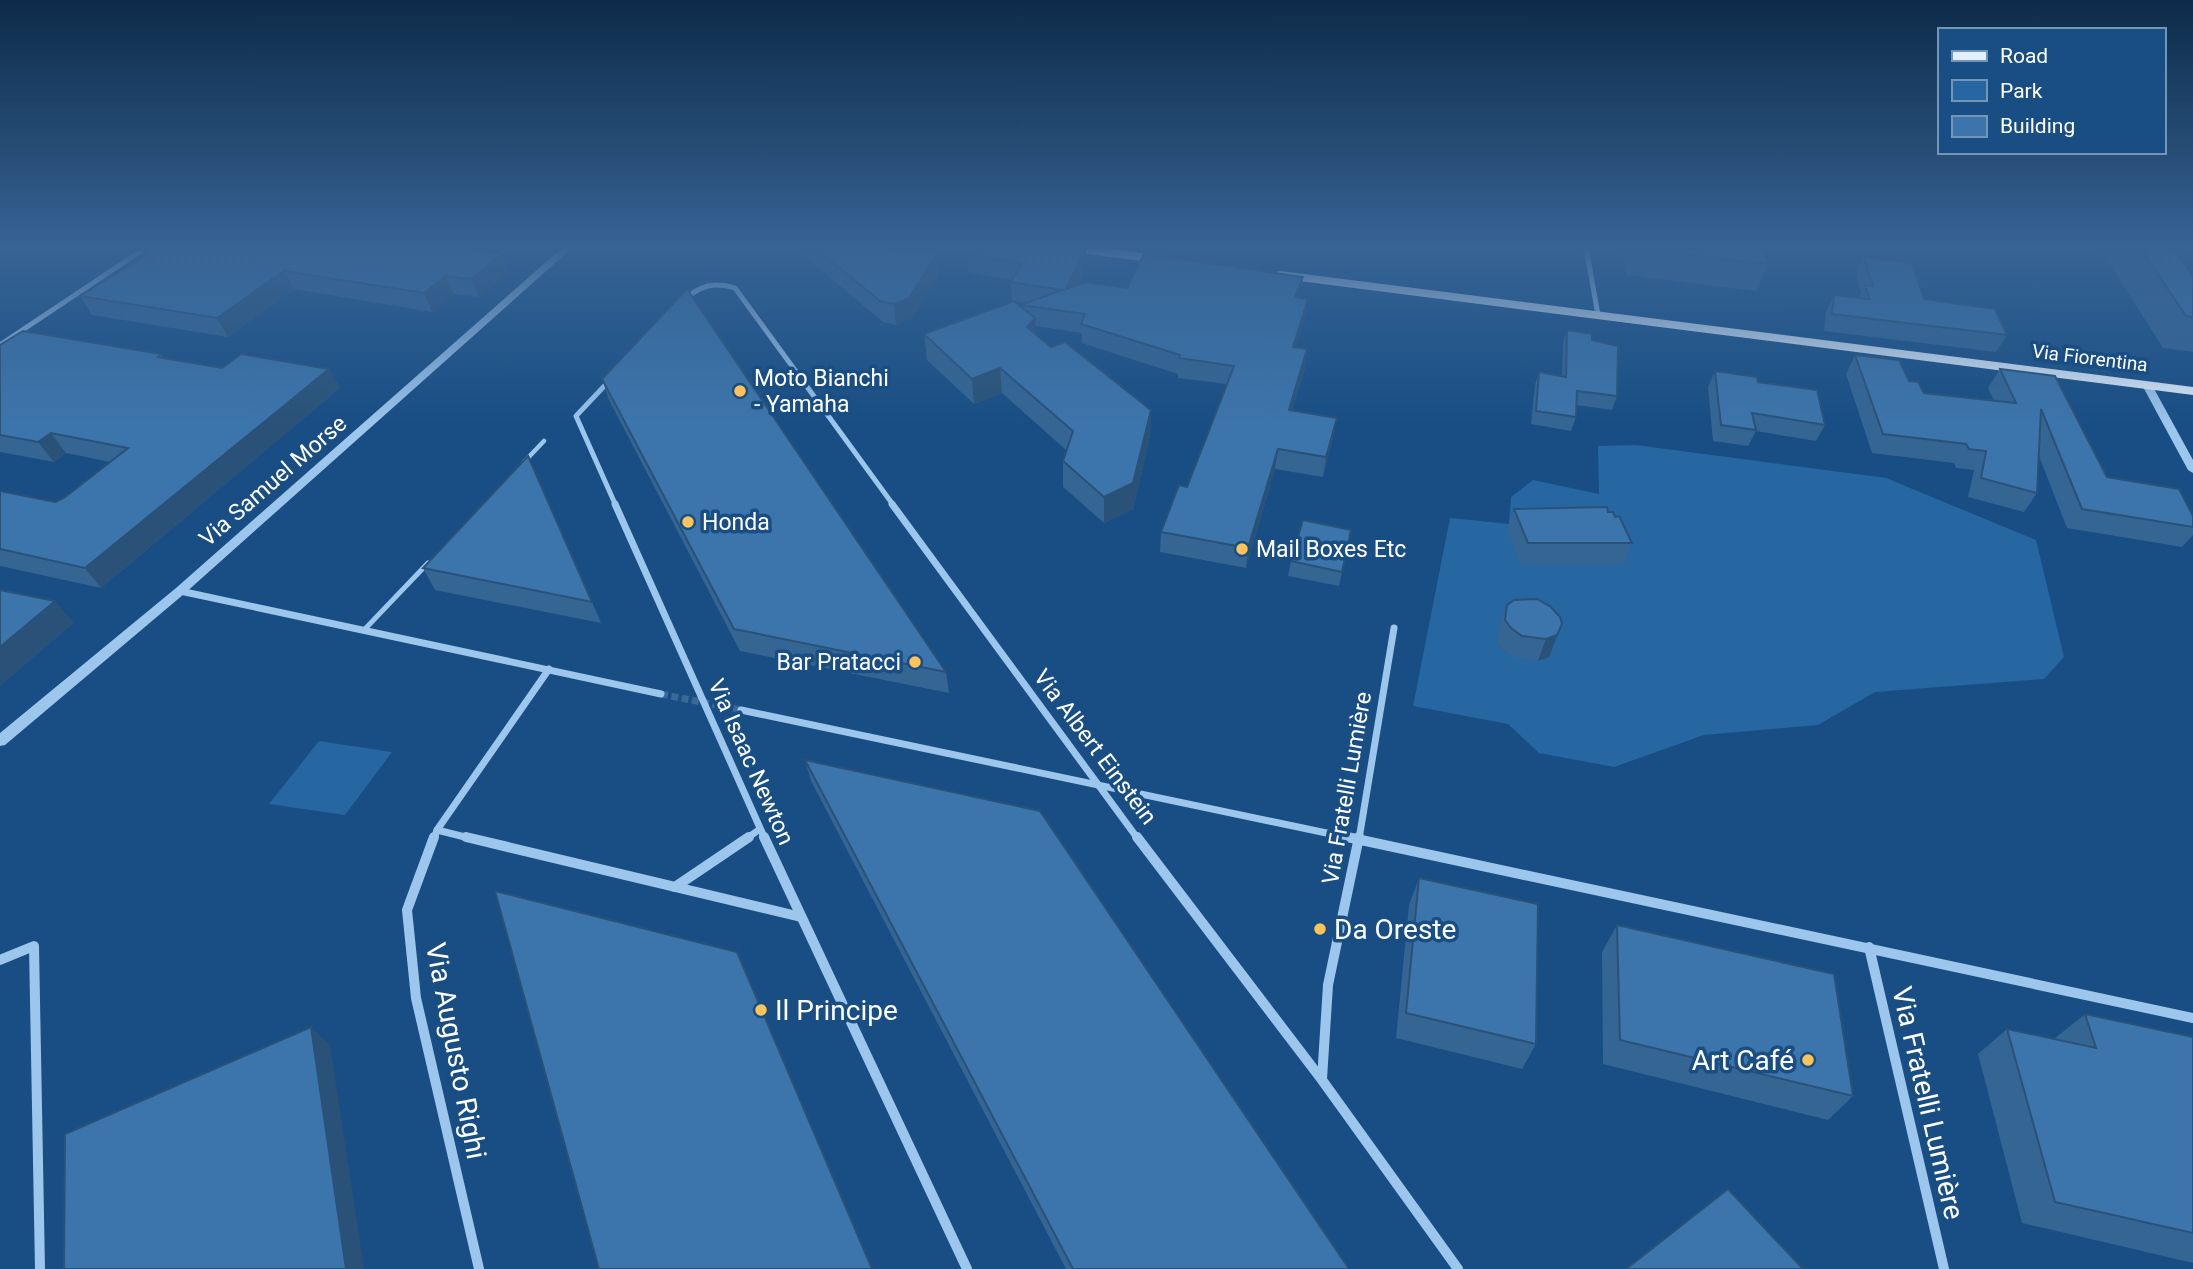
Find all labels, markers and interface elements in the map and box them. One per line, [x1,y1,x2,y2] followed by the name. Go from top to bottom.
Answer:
[1938,28,2165,154] legend
[2000,44,2048,68] text: Road
[2000,79,2043,103] text: Park
[2000,114,2075,138] text: Building
[2031,340,2149,376] street label: Via Fiorentina
[754,365,889,418] place label: Moto Bianchi - Yamaha
[732,383,748,399] marker: Moto Bianchi - Yamaha
[194,410,352,552] street label: Via Samuel Morse
[702,509,770,536] place label: Honda
[680,514,696,530] marker: Honda
[1256,536,1406,563] place label: Mail Boxes Etc
[1234,541,1250,557] marker: Mail Boxes Etc
[777,649,901,676] place label: Bar Pratacci
[907,654,923,670] marker: Bar Pratacci
[1028,664,1162,830] street label: Via Albert Einstein
[702,675,800,849] street label: Via Isaac Newton
[1317,690,1377,886] street label: Via Fratelli Lumière
[1334,913,1456,946] place label: Da Oreste
[1312,921,1328,937] marker: Da Oreste
[419,940,493,1162] street label: Via Augusto Righi
[1885,983,1971,1223] street label: Via Fratelli Lumière
[775,994,898,1027] place label: Il Principe
[753,1002,769,1018] marker: Il Principe
[1692,1044,1794,1077] place label: Art Café
[1800,1052,1816,1068] marker: Art Café

